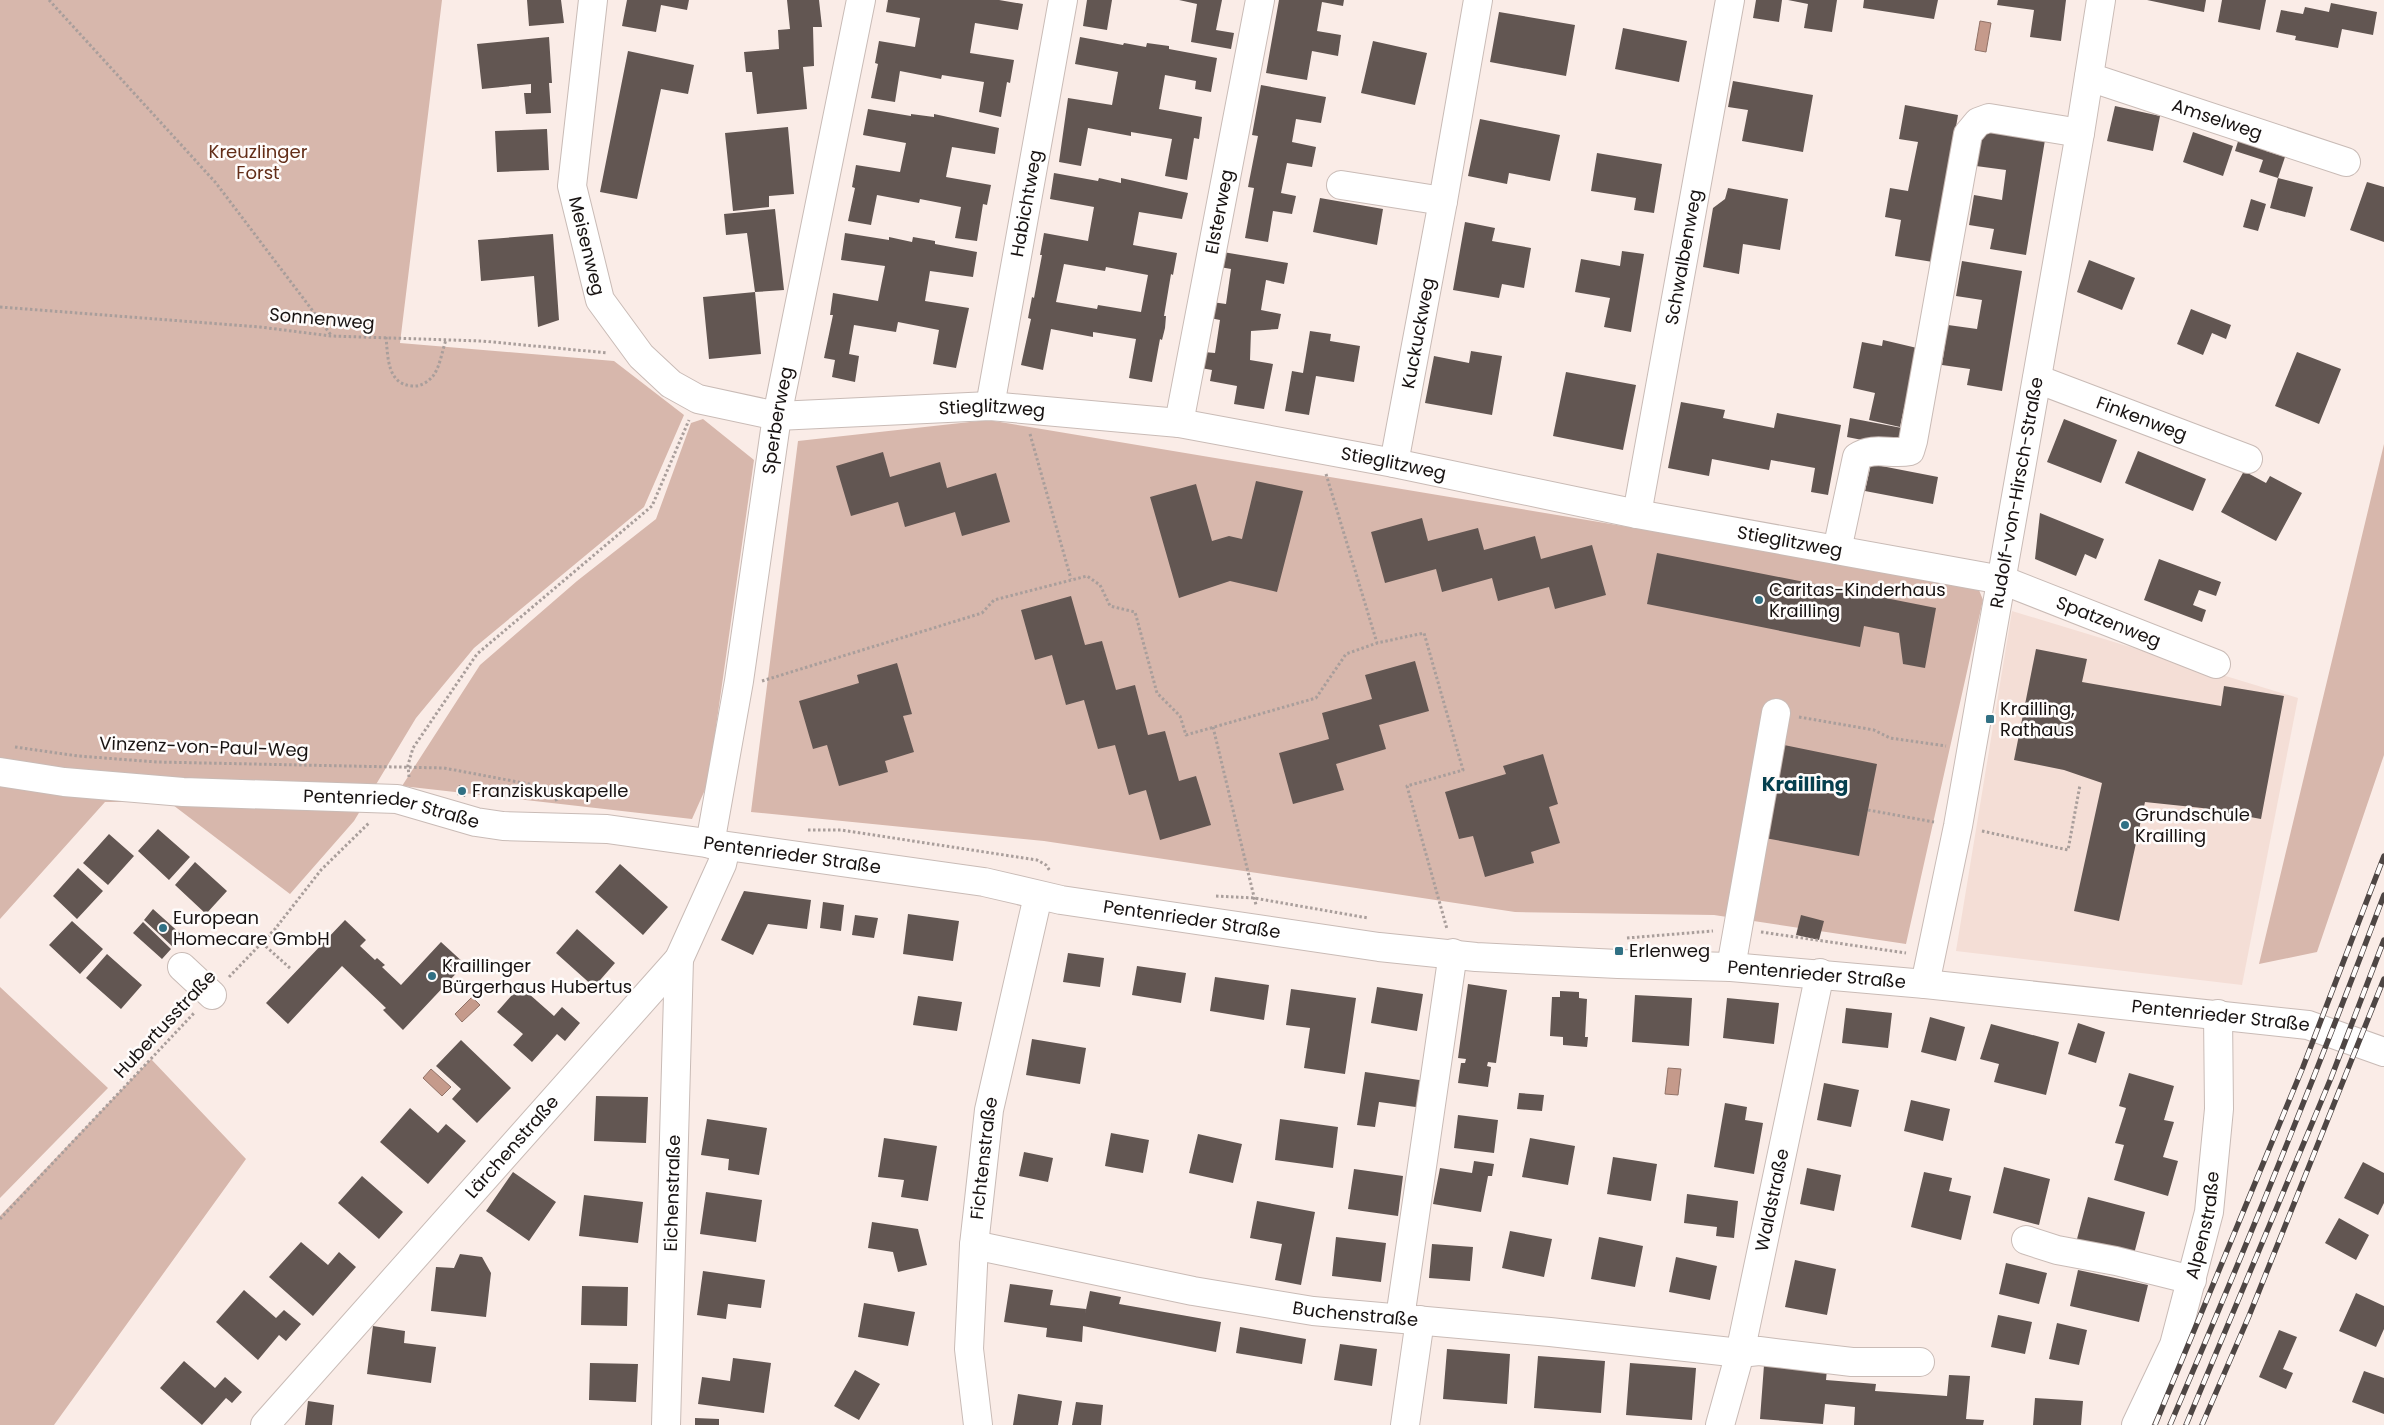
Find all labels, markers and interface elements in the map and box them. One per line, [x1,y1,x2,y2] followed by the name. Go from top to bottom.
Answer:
[2169,92,2266,146] street label: Amselweg
[209,139,308,185] park label: Kreuzlinger Forst
[1004,148,1048,259] street label: Habichtweg
[1199,167,1239,256] street label: Elsterweg
[1658,187,1708,327] street label: Schwalbenweg
[563,194,611,298] street label: Meisenweg
[1395,276,1440,391] street label: Kuckuckweg
[268,301,376,336] street label: Sonnenweg
[756,364,799,476] street label: Sperberweg
[1984,375,2049,610] street label: Rudolf-von-Hirsch-Straße
[2093,390,2191,447] street label: Finkenweg
[938,393,1046,423] street label: Stieglitzweg
[1339,440,1448,486] street label: Stieglitzweg
[1735,519,1845,563] street label: Stieglitzweg
[1769,577,1946,623] place label: Caritas-Kinderhaus Krailling
[2053,590,2165,653] street label: Spatzenweg
[1753,594,1765,606] marker: Caritas-Kinderhaus Krailling
[2000,696,2075,742] place label: Krailling, Rathaus
[1984,713,1996,725] marker: Krailling, Rathaus
[99,730,309,763] street label: Vinzenz-von-Paul-Weg
[1762,770,1848,798] district label: Krailling
[472,778,628,803] place label: Franziskuskapelle
[303,783,482,834] street label: Pentenrieder Straße
[456,785,468,797] marker: Franziskuskapelle
[2135,802,2250,848] place label: Grundschule Krailling
[2119,819,2131,831] marker: Grundschule Krailling
[702,830,883,879] street label: Pentenrieder Straße
[1102,893,1282,944] street label: Pentenrieder Straße
[173,905,330,951] place label: European Homecare GmbH
[157,922,169,934] marker: European Homecare GmbH
[1629,938,1710,963] place label: Erlenweg
[1613,945,1625,957] marker: Erlenweg
[442,953,632,999] place label: Kraillinger Bürgerhaus Hubertus
[1727,954,1907,994] street label: Pentenrieder Straße
[108,964,221,1083] street label: Hubertusstraße
[426,970,438,982] marker: Kraillinger Bürgerhaus Hubertus
[2130,993,2311,1037] street label: Pentenrieder Straße
[459,1090,564,1204] street label: Lärchenstraße
[964,1094,1004,1221] street label: Fichtenstraße
[658,1134,686,1252] street label: Eichenstraße
[1749,1146,1795,1254] street label: Waldstraße
[2179,1170,2225,1282] street label: Alpenstraße
[1291,1295,1419,1332] street label: Buchenstraße

